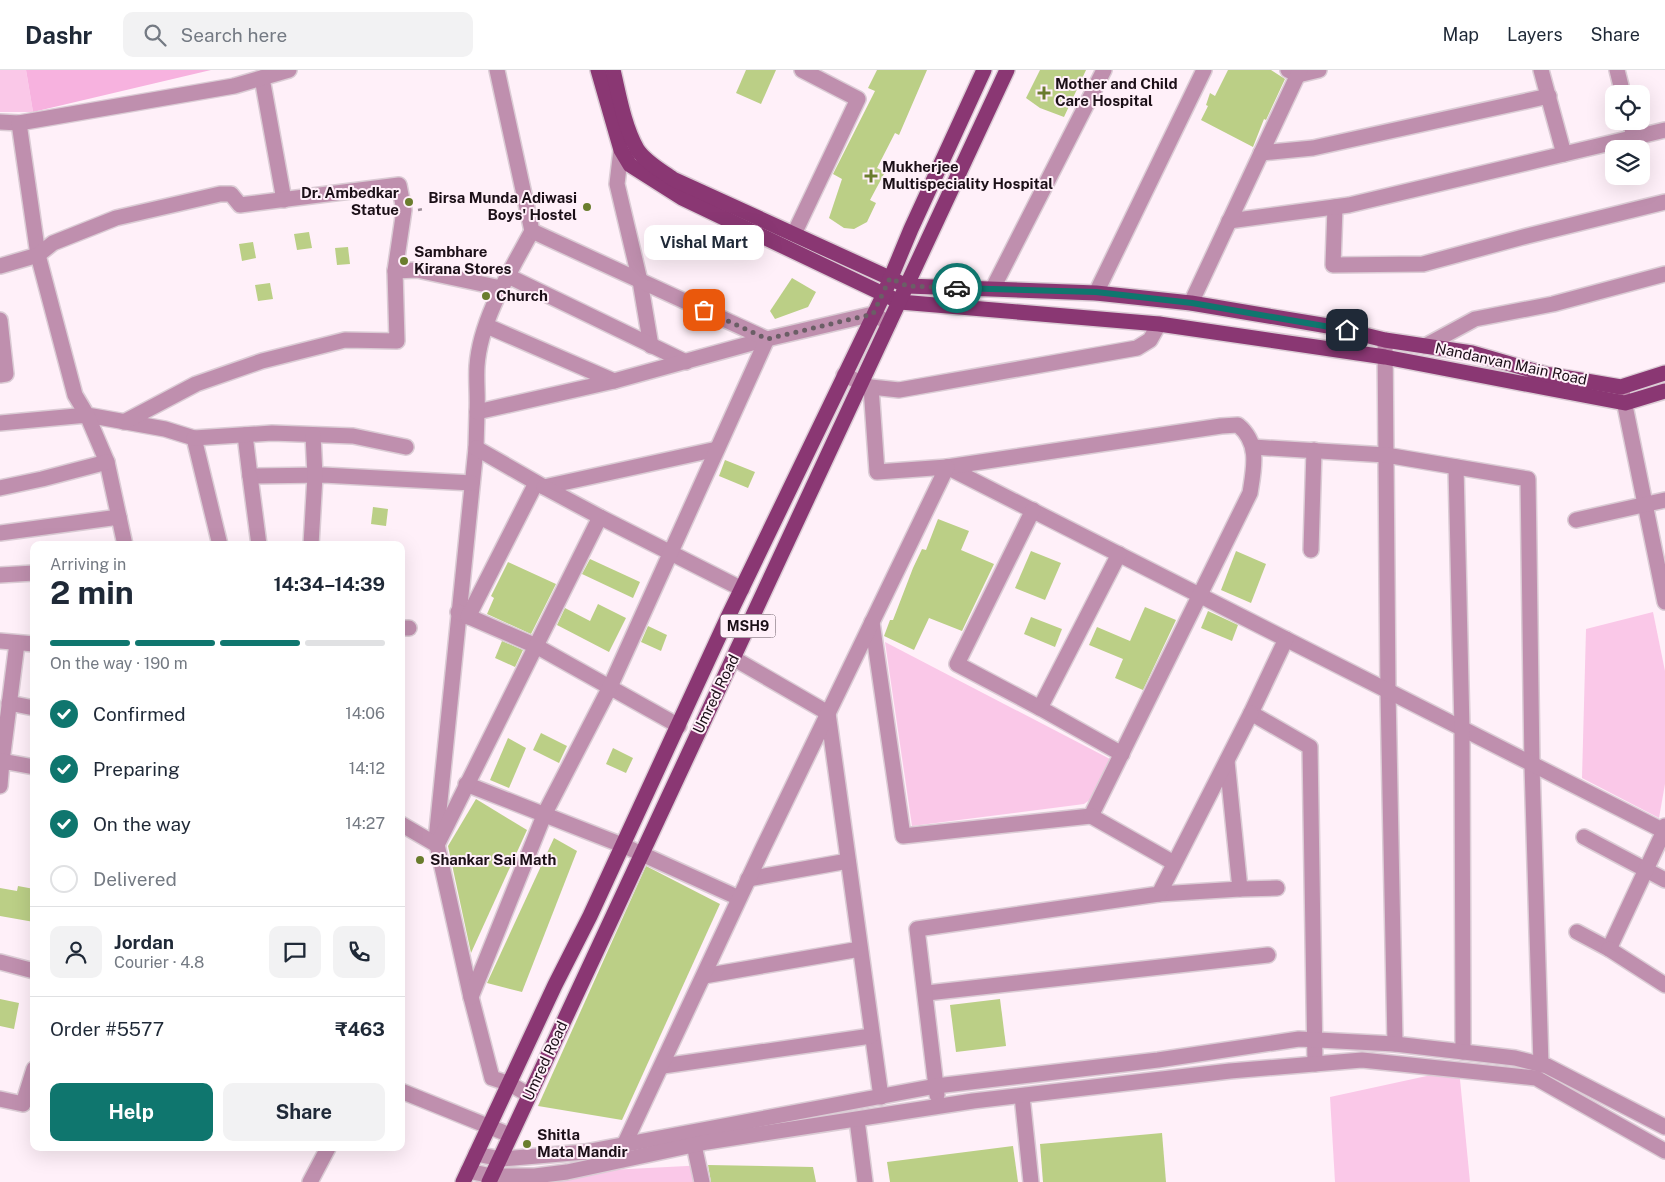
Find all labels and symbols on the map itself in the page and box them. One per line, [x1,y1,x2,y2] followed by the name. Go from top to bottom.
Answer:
[1055,75,1178,109] place label: Mother and Child Care Hospital
[1037,86,1051,100] marker: Mother and Child Care Hospital
[882,158,1053,192] place label: Mukherjee Multispeciality Hospital
[864,169,878,183] marker: Mukherjee Multispeciality Hospital
[301,184,399,218] place label: Dr. Ambedkar Statue
[428,189,577,223] place label: Birsa Munda Adiwasi Boys' Hostel
[403,196,415,208] marker: Dr. Ambedkar Statue
[581,201,593,213] marker: Birsa Munda Adiwasi Boys' Hostel
[644,225,764,260] callout: Vishal Mart
[414,243,512,277] place label: Sambhare Kirana Stores
[398,255,410,267] marker: Sambhare Kirana Stores
[932,263,982,313] courier
[496,287,548,304] place label: Church
[683,289,725,331] pin
[480,290,492,302] marker: Church
[1326,309,1368,351] pin
[1434,339,1589,388] street label: Nandanvan Main Road
[720,614,776,638] road number: MSH9
[689,651,742,736] street label: Umred Road
[430,851,556,868] place label: Shankar Sai Math
[414,854,426,866] marker: Shankar Sai Math
[519,1018,570,1103] street label: Umred Road
[537,1126,628,1160] place label: Shitla Mata Mandir
[521,1138,533,1150] marker: Shitla Mata Mandir

